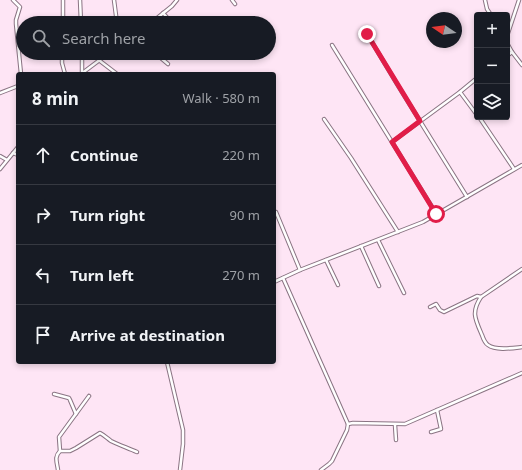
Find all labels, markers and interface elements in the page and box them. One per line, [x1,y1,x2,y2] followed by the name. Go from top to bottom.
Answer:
[426,12,462,48] north arrow
[474,12,510,120] map controls
[474,12,510,48] button: +
[16,16,276,60] search box
[358,25,376,43] route end
[30,27,52,49] icon: search
[62,28,145,48] text: Search here
[474,48,510,84] button: −
[474,84,510,120] button: layers
[32,87,79,110] text: 8 min
[182,89,260,107] text: Walk · 580 m
[32,144,54,166] icon: ahead
[70,145,138,165] text: Continue
[222,146,260,164] text: 220 m
[32,204,54,226] icon: right
[70,205,145,225] text: Turn right
[427,205,445,223] route start
[230,206,260,224] text: 90 m
[32,264,54,286] icon: left
[70,265,134,285] text: Turn left
[222,266,260,284] text: 270 m
[32,324,54,346] icon: arrive
[70,325,225,345] text: Arrive at destination

